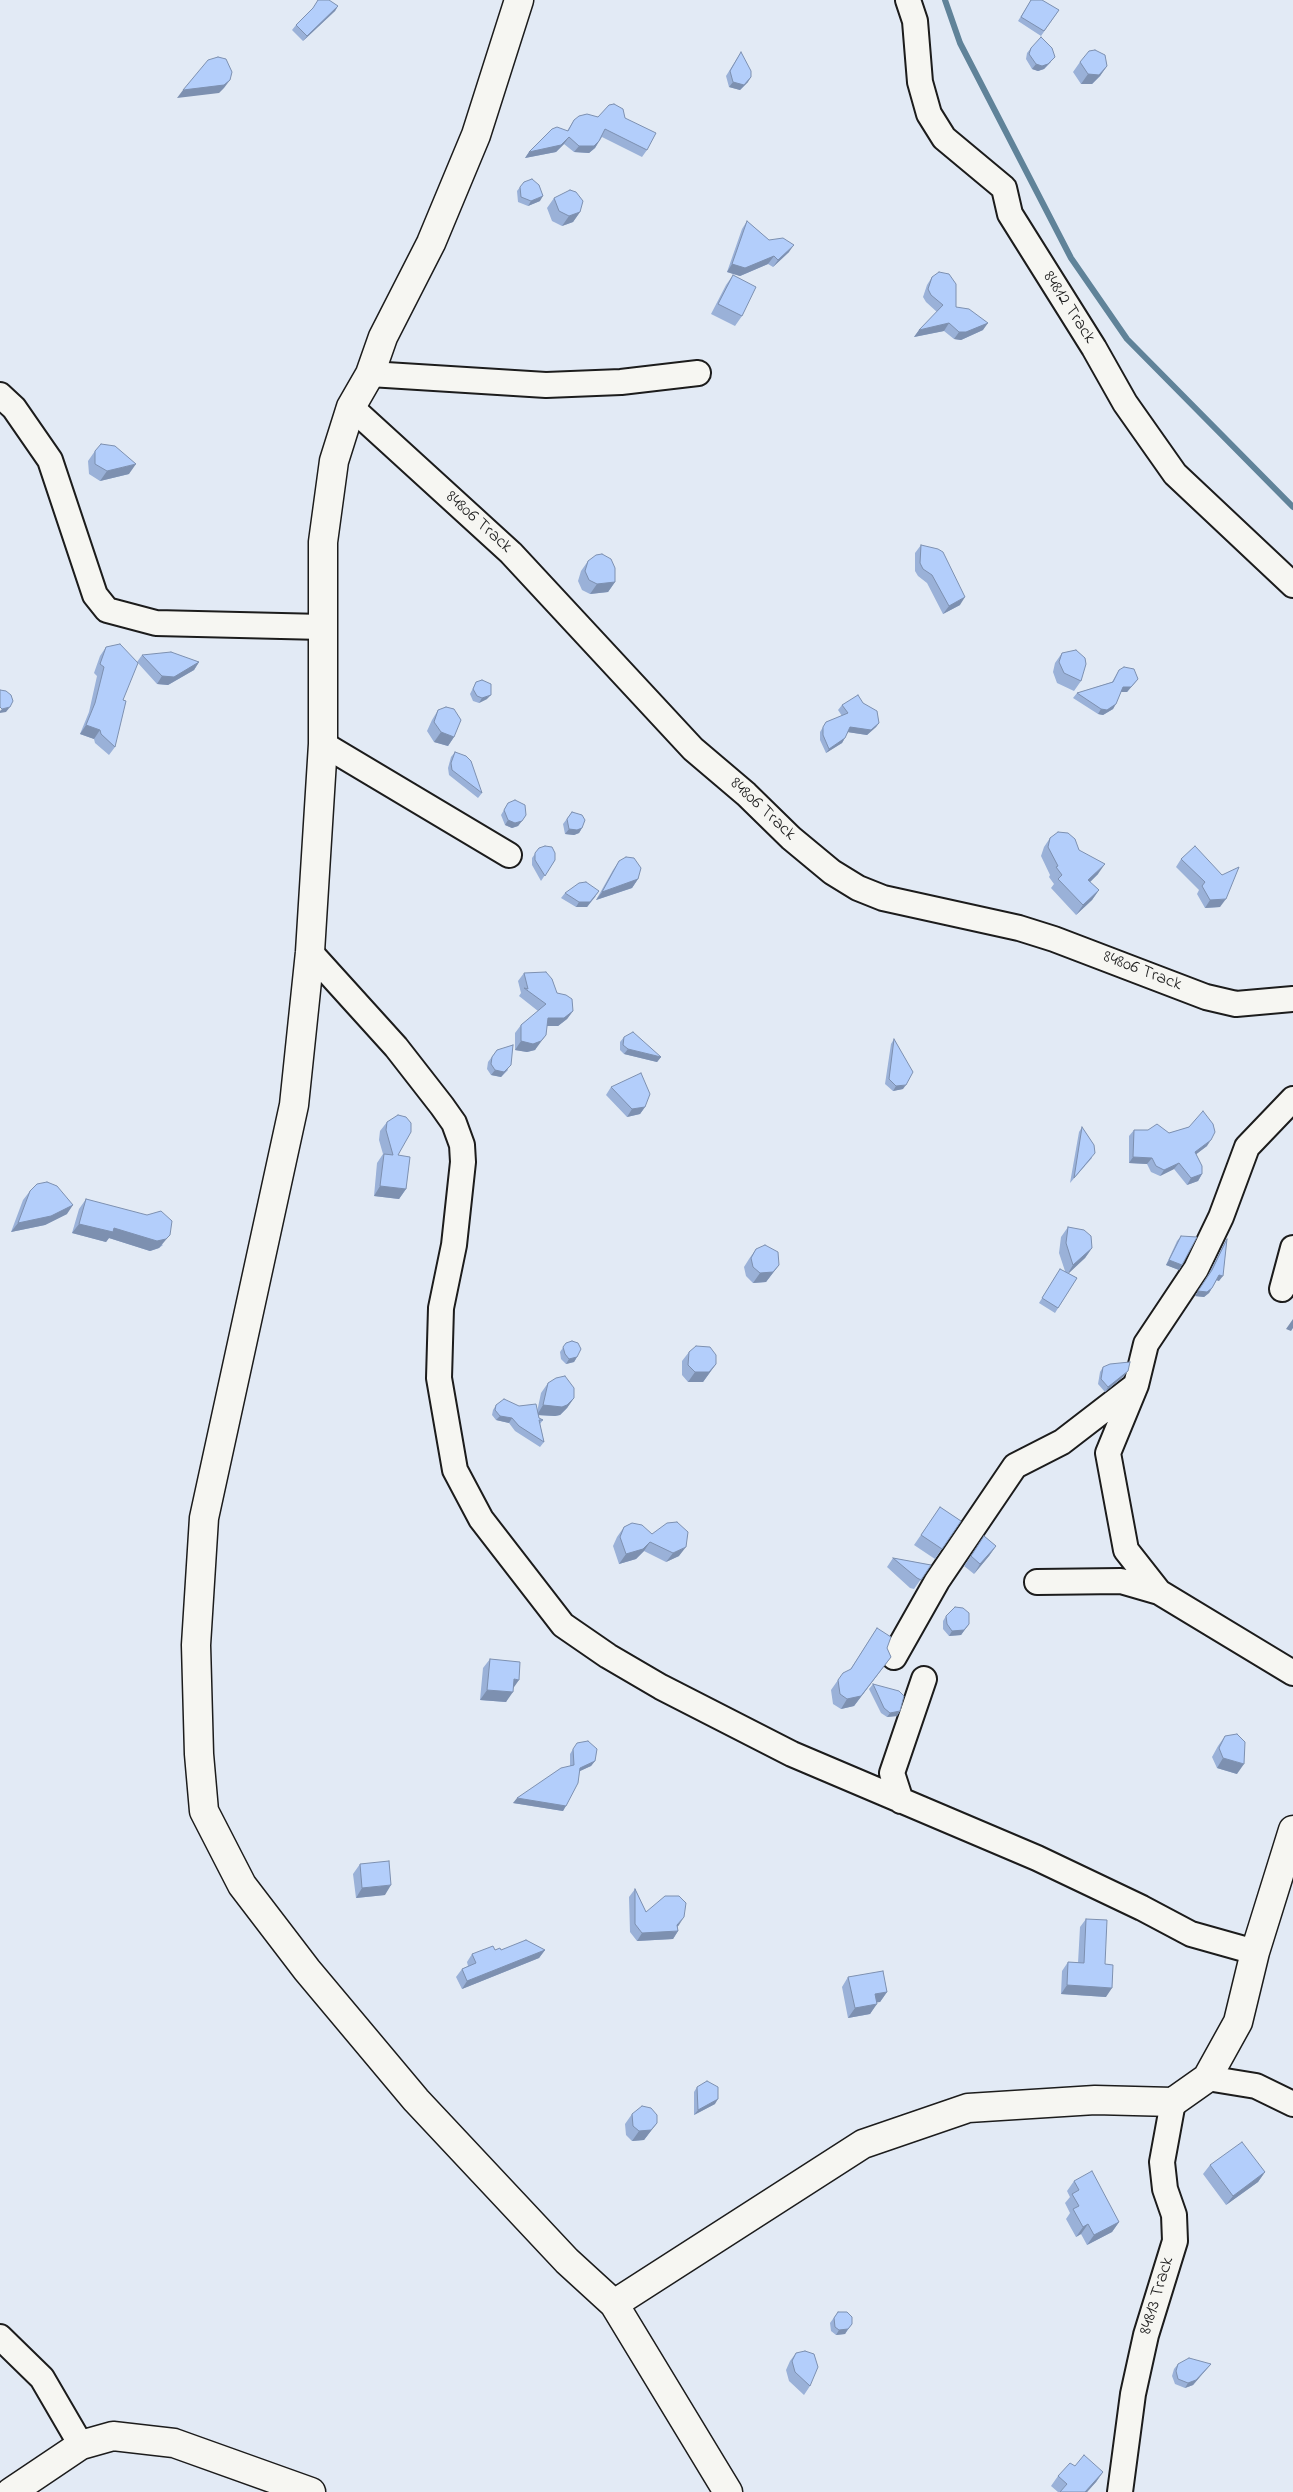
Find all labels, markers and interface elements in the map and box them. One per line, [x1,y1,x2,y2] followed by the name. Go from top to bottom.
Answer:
[1037,268,1099,348] street label: 84812 Track
[440,487,516,559] street label: 84806 Track
[724,774,800,846] street label: 84806 Track
[1100,947,1184,997] street label: 84806 Track
[1136,2255,1180,2337] street label: 84813 Track

